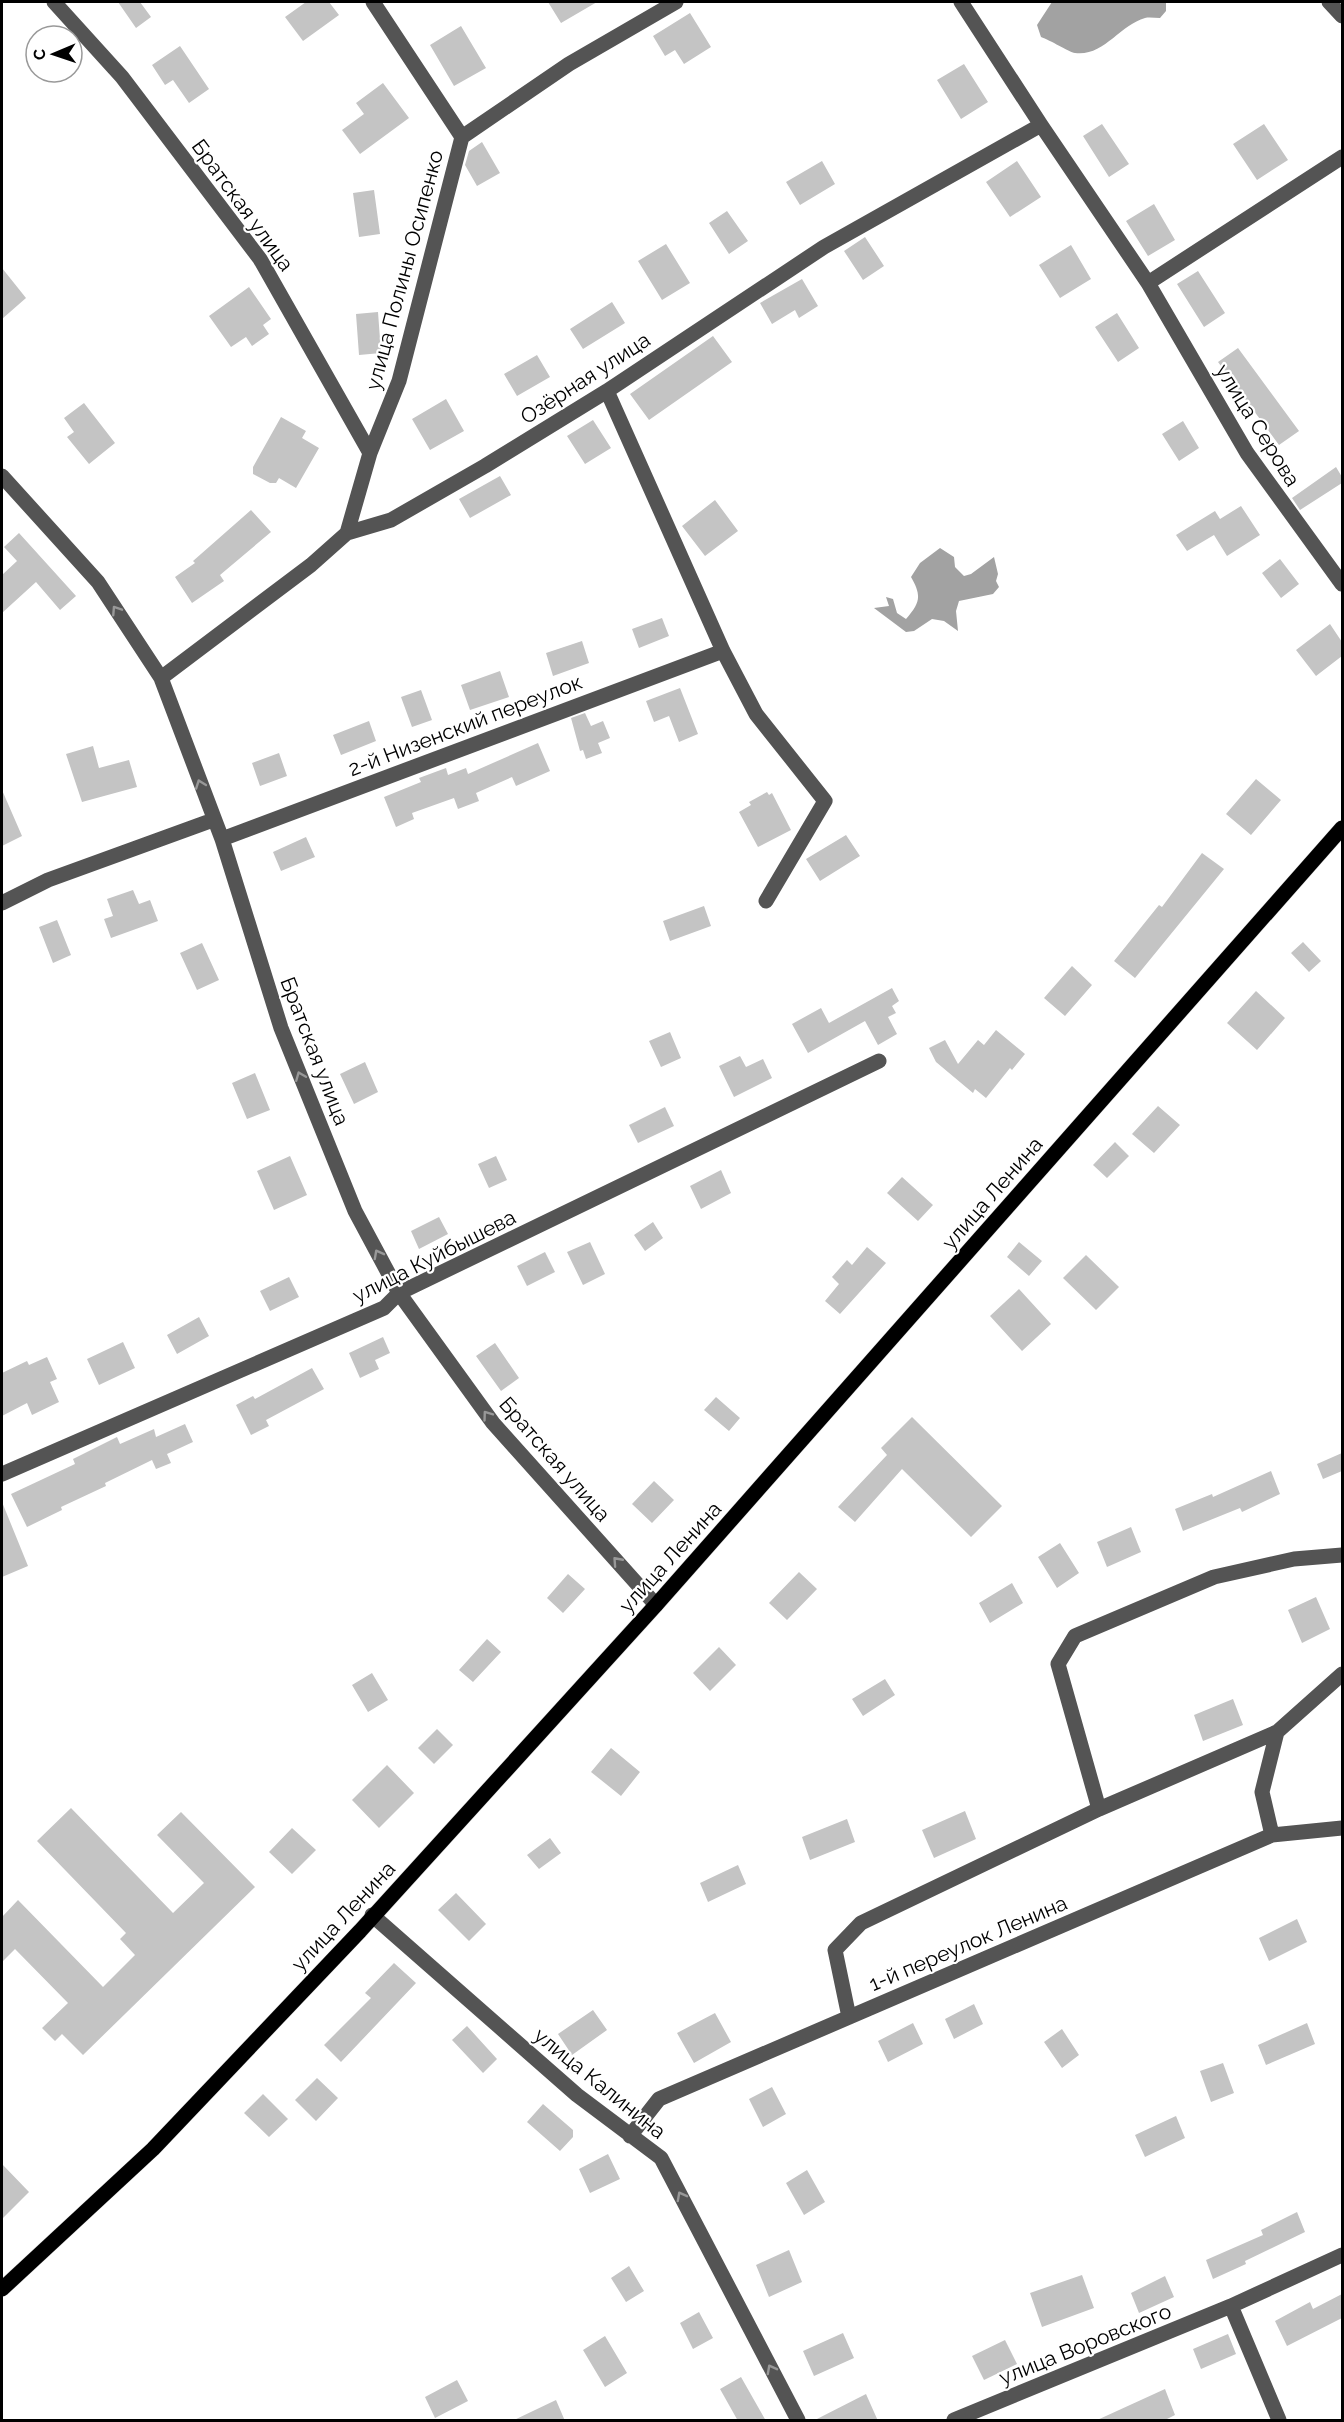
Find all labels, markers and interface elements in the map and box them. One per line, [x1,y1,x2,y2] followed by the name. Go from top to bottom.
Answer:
[24,24,84,84] north arrow
[30,49,49,60] text: С
[187,134,299,276] street label: Братская улица
[360,147,448,393] street label: улица Полины Осипенко
[516,327,654,429] street label: Озёрная улица
[1210,359,1306,491] street label: улица Серова
[112,606,124,616] one-way arrow
[344,669,586,781] street label: 2-й Низенский переулок
[195,780,208,790] one-way arrow
[275,973,355,1129] street label: Братская улица
[295,1071,307,1082] one-way arrow
[936,1132,1048,1254] street label: улица Ленина
[348,1204,520,1308] street label: улица Куйбышева
[374,1250,385,1261] one-way arrow
[494,1392,616,1526] street label: Братская улица
[484,1411,495,1422] one-way arrow
[614,1496,726,1618] street label: улица Ленина
[613,1558,624,1568] one-way arrow
[286,1856,400,1976] street label: улица Ленина
[865,1890,1071,1996] street label: 1-й переулок Ленина
[529,2022,671,2144] street label: улица Калинина
[677,2192,688,2202] one-way arrow
[995,2298,1175,2390] street label: улица Воровского
[767,2364,778,2375] one-way arrow

